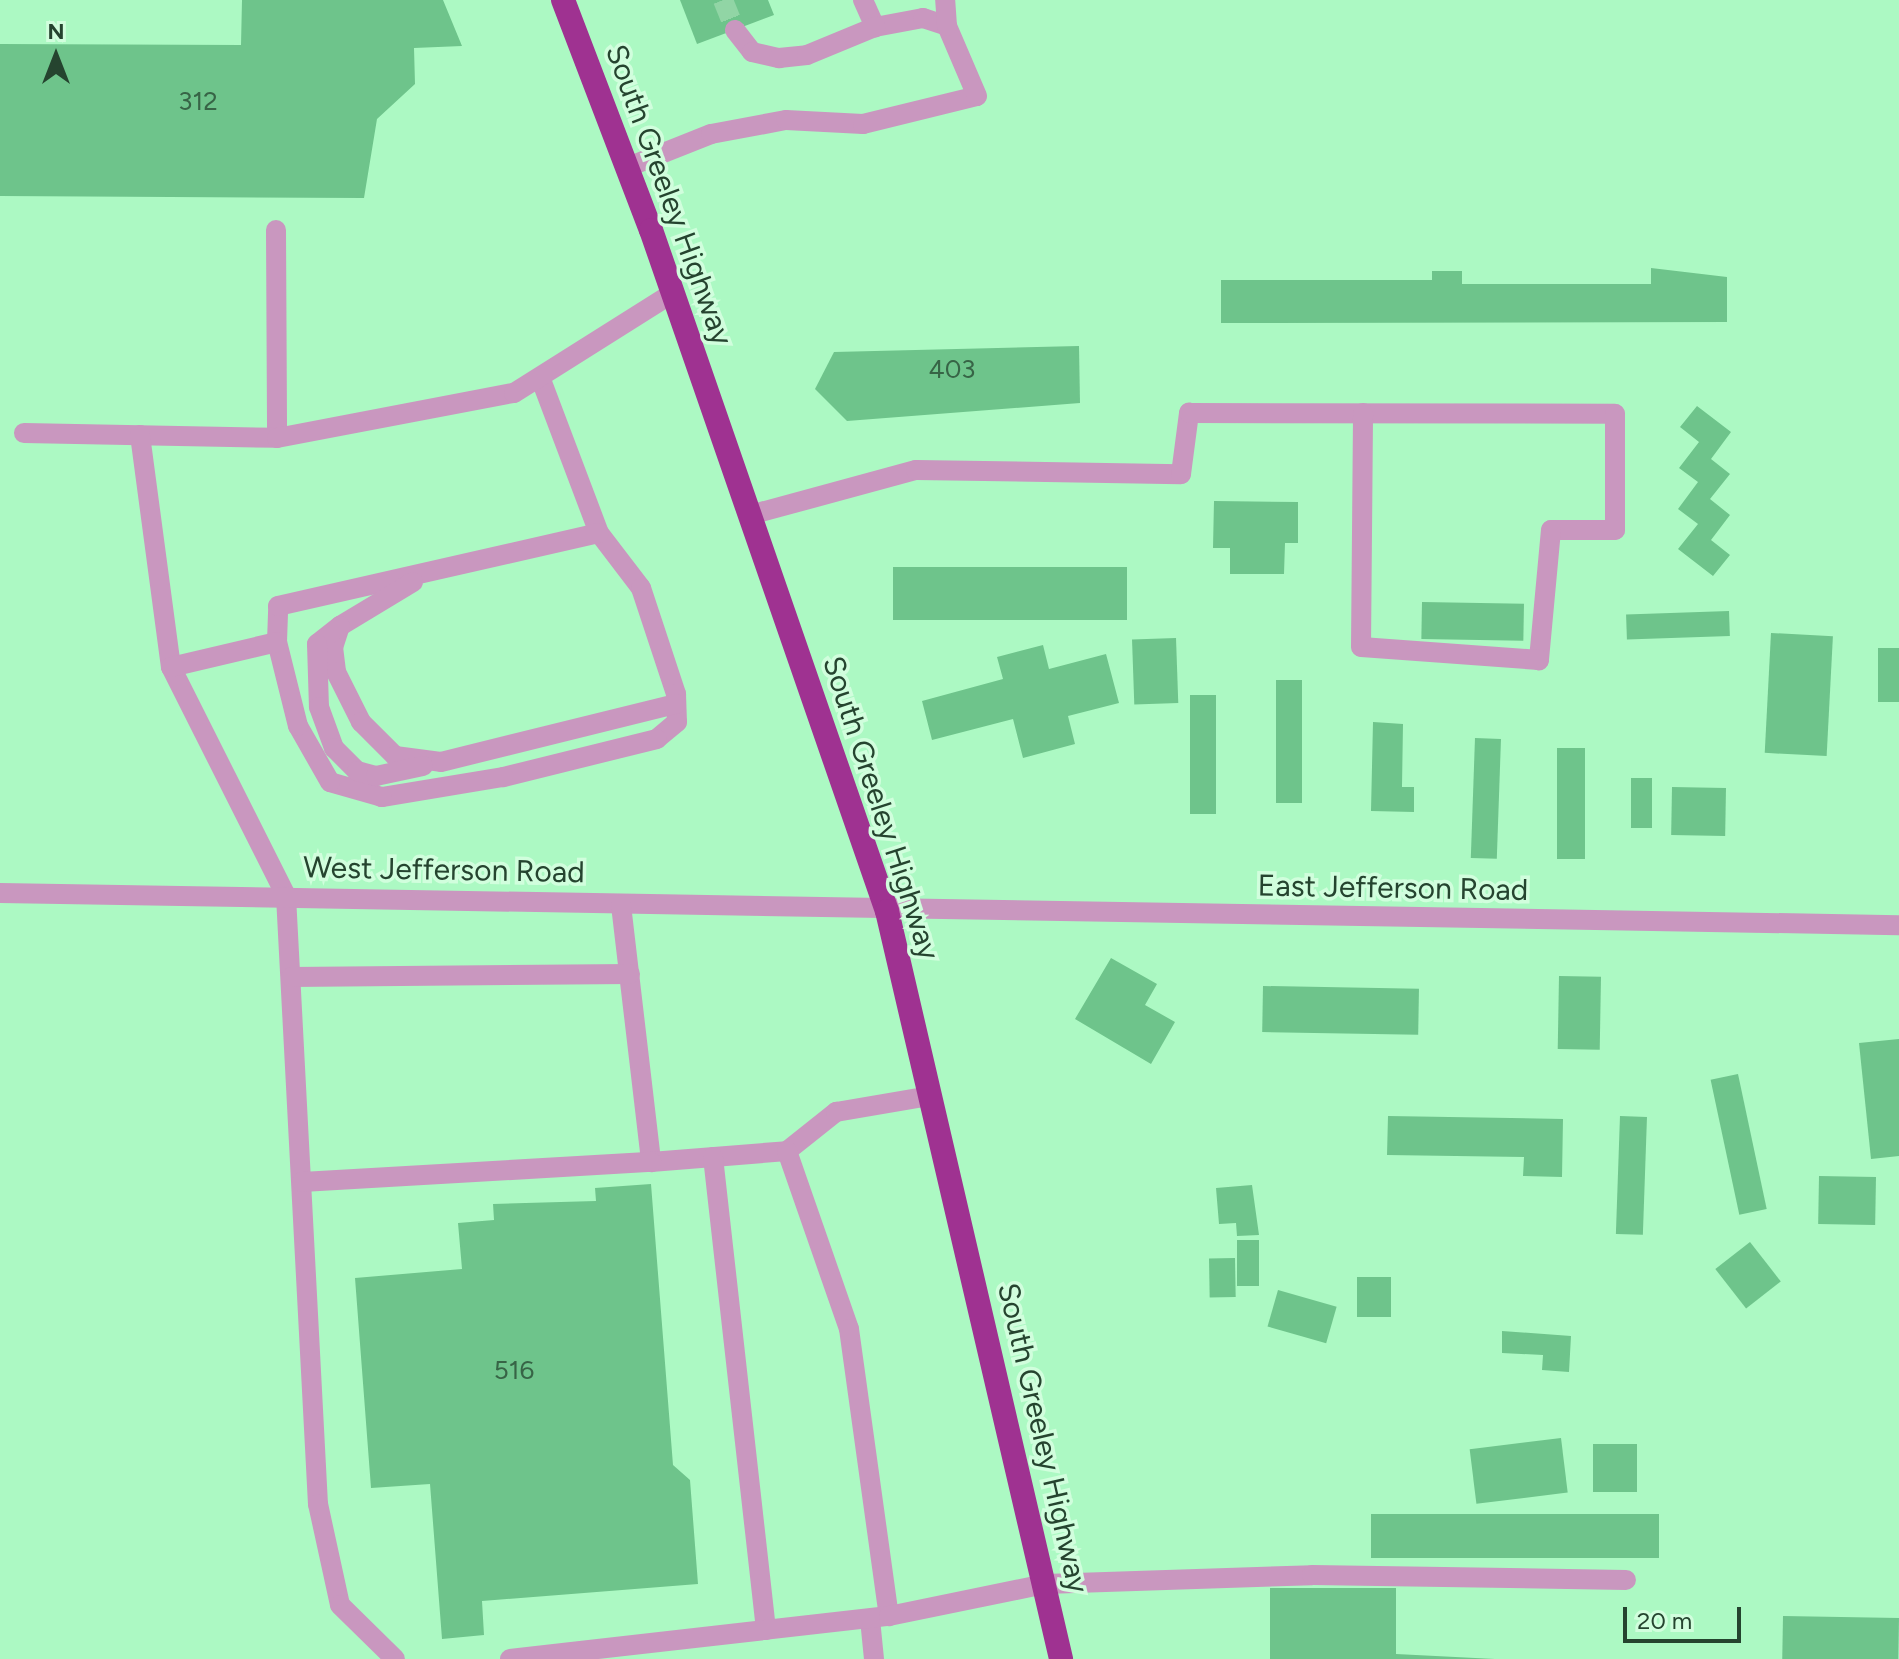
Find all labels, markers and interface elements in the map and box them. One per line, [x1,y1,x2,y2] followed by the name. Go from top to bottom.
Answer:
[16,16,96,96] north arrow
[47,18,65,45] text: N
[598,40,740,350] street label: South Greeley Highway
[178,86,218,118] house number: 312
[929,354,975,386] house number: 403
[815,652,947,964] street label: South Greeley Highway
[303,850,585,890] street label: West Jefferson Road
[1257,868,1529,908] street label: East Jefferson Road
[990,1279,1096,1597] street label: South Greeley Highway
[494,1355,534,1387] house number: 516
[1627,1591,1745,1641] scale bar
[1637,1606,1692,1635] text: 20 m

